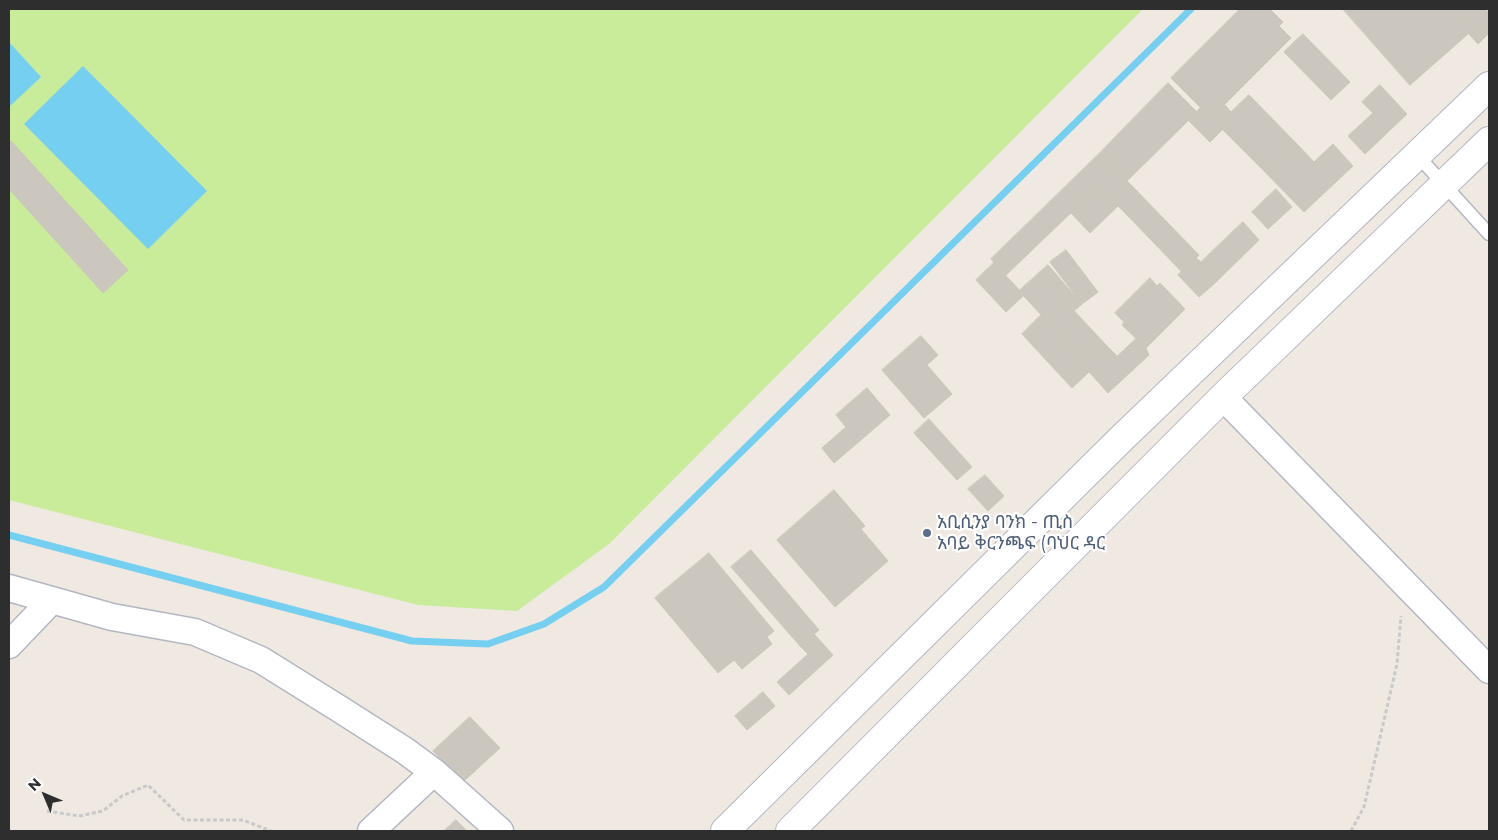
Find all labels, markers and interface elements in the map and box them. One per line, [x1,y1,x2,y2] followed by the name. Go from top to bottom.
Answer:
[937,512,1105,554] place label: አቢሲንያ ባንክ - ጢስ አባይ ቅርንጫፍ (ባህር ዳር
[921,527,933,539] marker: አቢሲንያ ባንክ - ጢስ አባይ ቅርንጫፍ (ባህር ዳር
[20,770,70,820] north arrow
[24,774,45,795] text: N

